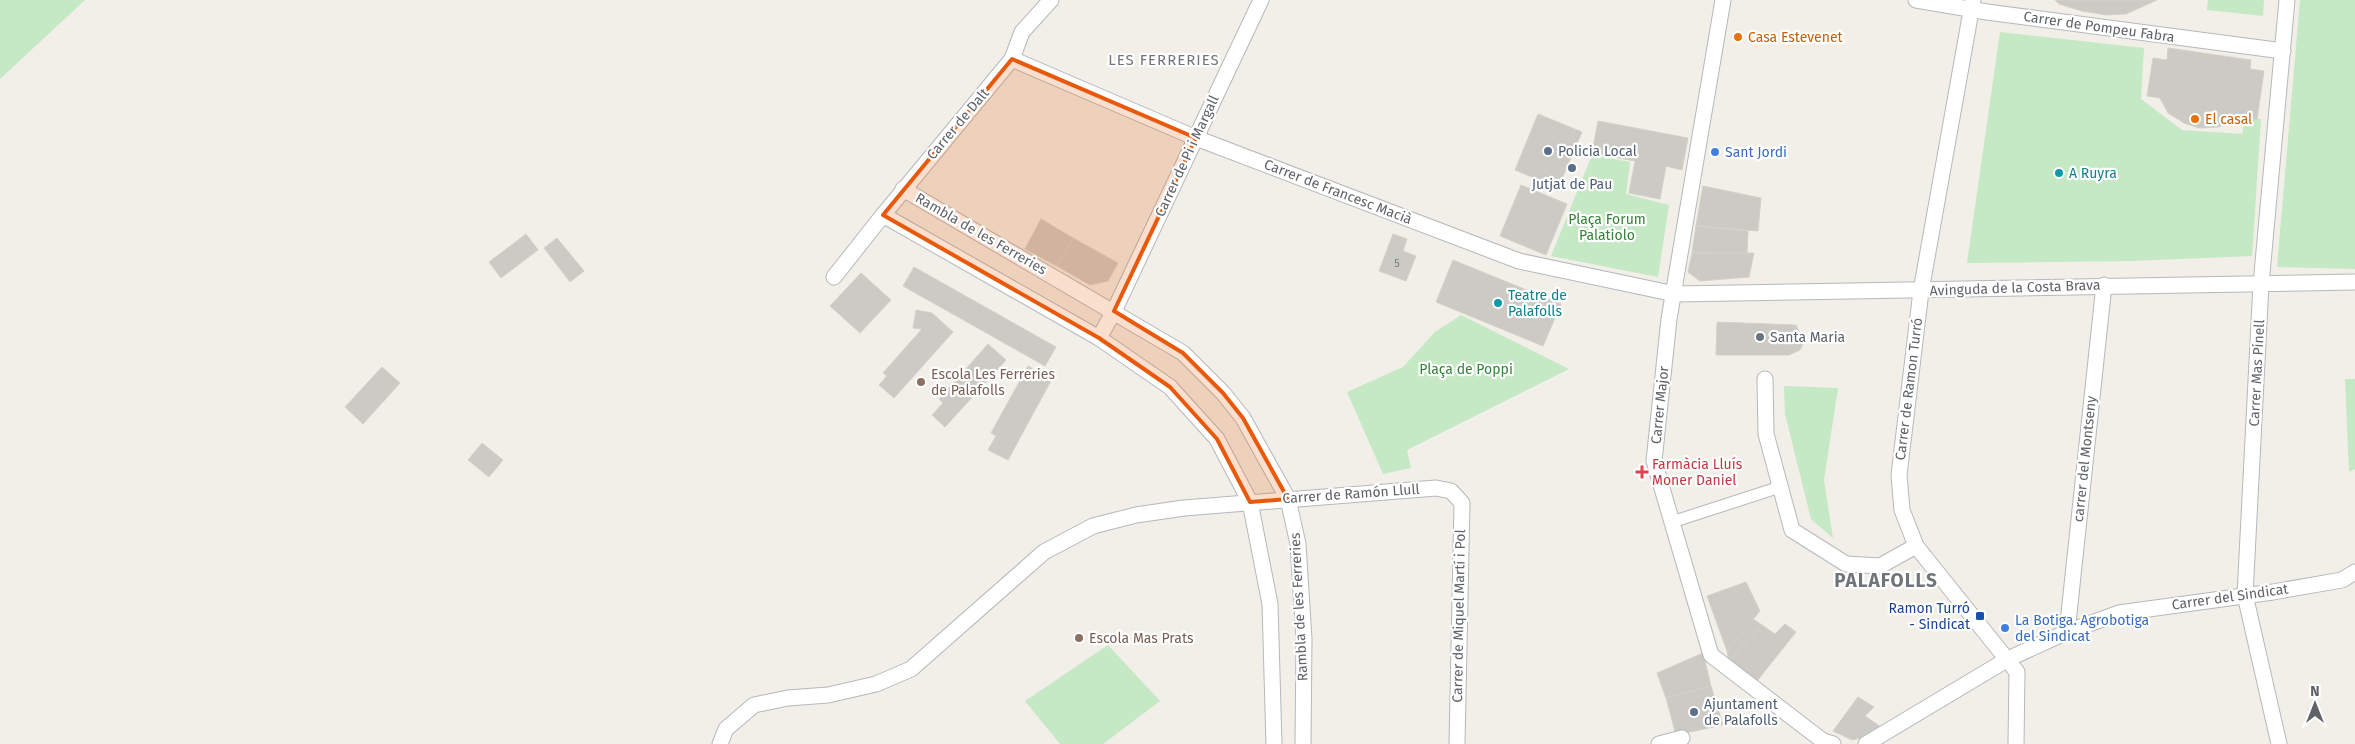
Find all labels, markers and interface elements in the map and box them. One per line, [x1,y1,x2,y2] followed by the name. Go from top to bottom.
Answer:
[2022,8,2176,46] street label: Carrer de Pompeu Fabra
[1748,29,1844,46] place label: Casa Estevenet
[1732,31,1744,43] marker: Casa Estevenet
[1108,51,1220,69] district label: LES FERRERIES
[923,84,993,163] street label: Carrer de Dalt
[1151,93,1223,219] street label: Carrer de Pi i Margall
[2205,111,2252,128] place label: El casal
[2189,113,2201,125] marker: El casal
[1558,143,1637,160] place label: Policia Local
[1725,144,1787,161] place label: Sant Jordi
[1542,145,1554,157] marker: Policia Local
[1709,146,1721,158] marker: Sant Jordi
[1262,156,1414,228] street label: Carrer de Francesc Macià
[1566,162,1578,174] marker: Jutjat de Pau
[2069,165,2117,182] place label: A Ruyra
[2053,167,2065,179] marker: A Ruyra
[1532,176,1612,193] place label: Jutjat de Pau
[912,189,1050,279] street label: Rambla de les Ferreries
[1568,211,1646,244] park label: Plaça Forum Palatiolo
[1394,257,1400,270] house number: 5
[1929,277,2101,299] street label: Avinguda de la Costa Brava
[1508,287,1567,320] place label: Teatre de Palafolls
[1492,297,1504,309] marker: Teatre de Palafolls
[1892,317,1926,461] street label: Carrer de Ramon Turró
[2246,319,2268,427] street label: Carrer Mas Pinell
[1770,329,1845,346] place label: Santa Maria
[1754,331,1766,343] marker: Santa Maria
[1419,361,1513,378] park label: Plaça de Poppi
[1647,365,1673,445] street label: Carrer Major
[931,366,1055,399] place label: Escola Les Ferreries de Palafolls
[915,376,927,388] marker: Escola Les Ferreries de Palafolls
[2070,395,2100,523] street label: carrer del Montseny
[1652,456,1743,489] place label: Farmàcia Lluís Moner Daniel
[1636,466,1648,478] marker: Farmàcia Lluís Moner Daniel
[1282,481,1420,507] street label: Carrer de Ramón Llull
[1449,529,1469,703] street label: Carrer de Miquel Martí i Pol
[1287,532,1311,682] street label: Rambla de les Ferreries
[1834,569,1938,592] district label: PALAFOLLS
[2171,580,2290,614] street label: Carrer del Sindicat
[1889,600,1971,633] place label: Ramon Turró - Sindicat
[1974,610,1986,622] marker: Ramon Turró - Sindicat
[2015,612,2149,645] place label: La Botiga. Agrobotiga del Sindicat
[1999,622,2011,634] marker: La Botiga. Agrobotiga del Sindicat
[1089,630,1194,647] place label: Escola Mas Prats
[1073,632,1085,644] marker: Escola Mas Prats
[2290,679,2340,729] north arrow
[2310,683,2320,700] text: N
[1704,696,1779,729] place label: Ajuntament de Palafolls
[1688,706,1700,718] marker: Ajuntament de Palafolls

